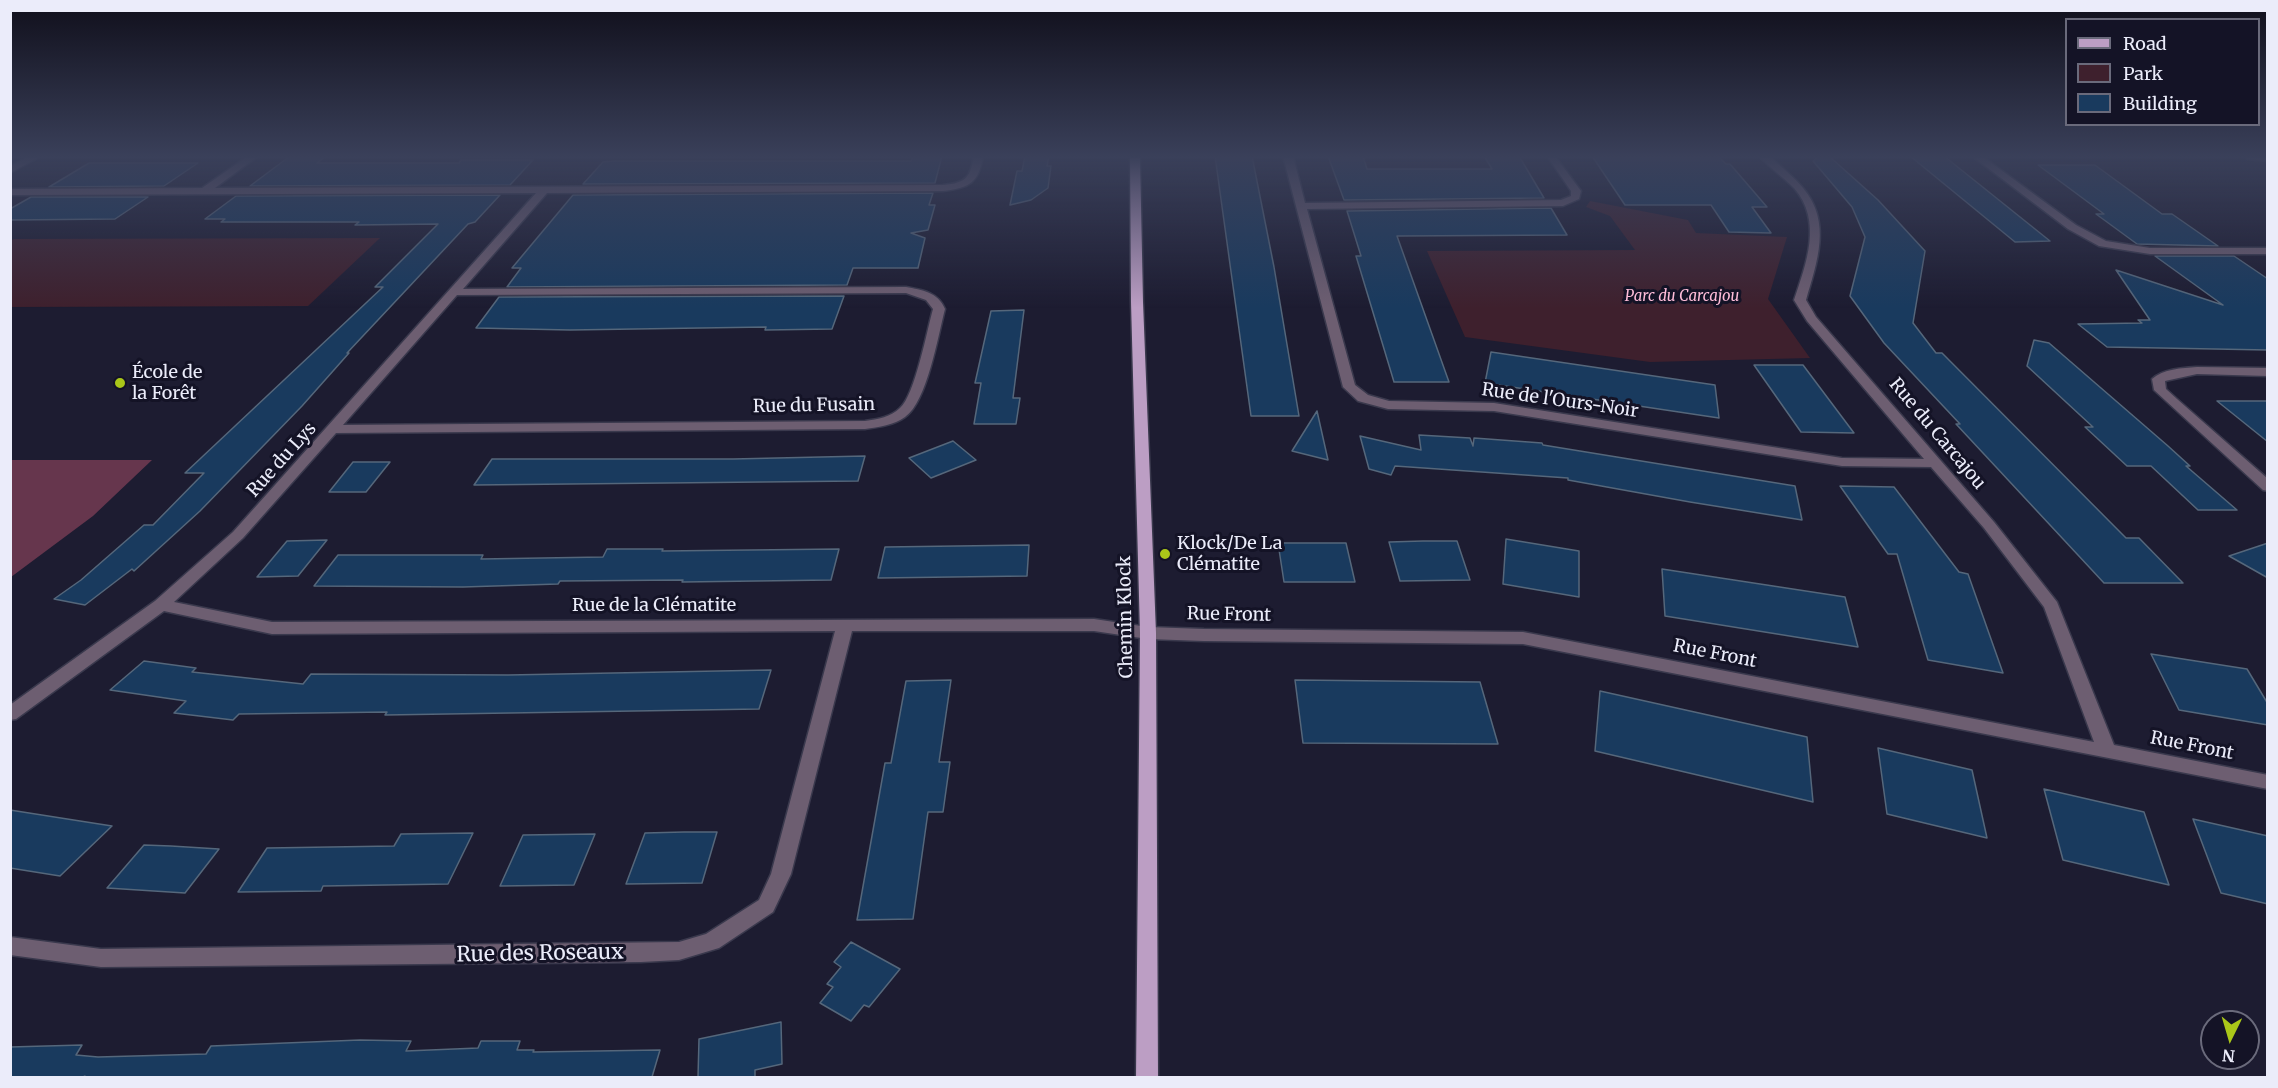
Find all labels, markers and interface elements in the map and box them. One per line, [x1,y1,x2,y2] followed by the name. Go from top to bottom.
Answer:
[2065,18,2260,126] legend
[2123,32,2167,55] text: Road
[2123,62,2163,85] text: Park
[2123,92,2197,115] text: Building
[1625,288,1739,306] park label: Parc du Carcajou
[132,362,202,404] place label: École de la Forêt
[1884,374,1990,494] street label: Rue du Carcajou
[113,376,127,390] marker: École de la Forêt
[1480,379,1640,423] street label: Rue de l'Ours-Noir
[753,394,875,418] street label: Rue du Fusain
[243,418,321,502] street label: Rue du Lys
[1177,533,1282,576] place label: Klock/De La Clématite
[1158,547,1172,561] marker: Klock/De La Clématite
[1114,555,1138,679] street label: Chemin Klock
[572,595,736,617] street label: Rue de la Clématite
[1187,603,1271,627] street label: Rue Front
[1671,635,1759,673] street label: Rue Front
[2148,727,2236,765] street label: Rue Front
[456,940,624,968] street label: Rue des Roseaux
[2200,1010,2260,1070] north arrow
[2221,1045,2236,1066] text: N

